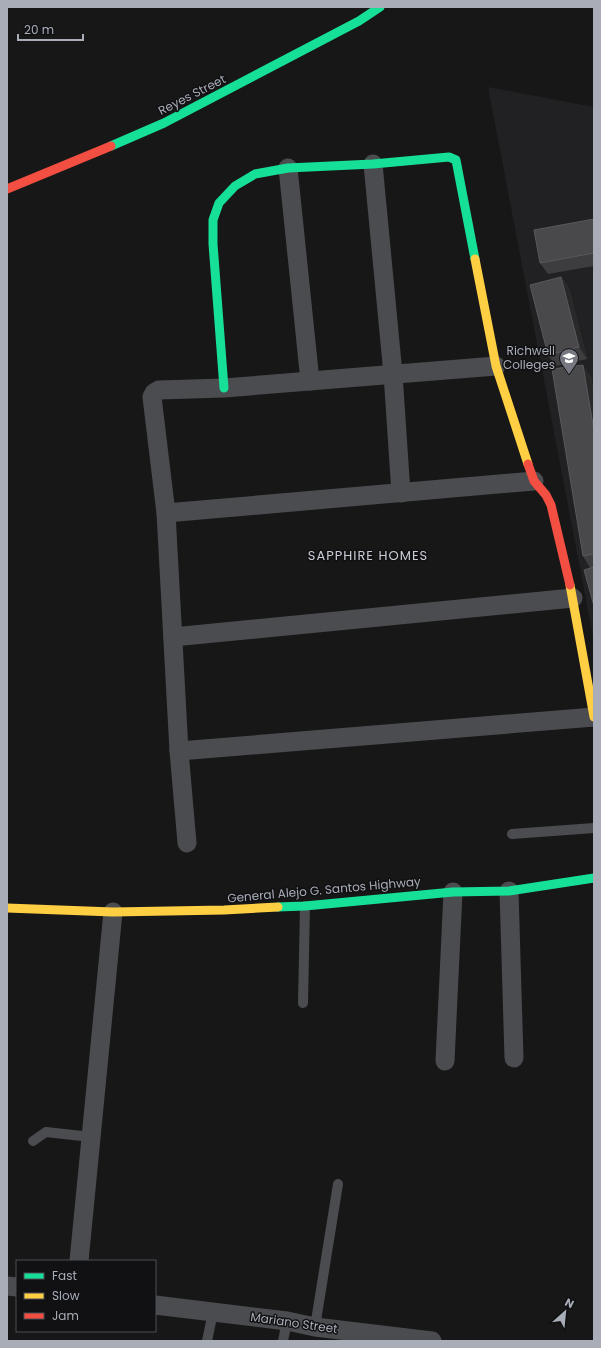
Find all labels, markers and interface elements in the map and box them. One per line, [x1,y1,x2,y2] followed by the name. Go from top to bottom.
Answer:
[18,16,83,42] scale bar
[24,21,54,38] text: 20 m
[155,70,228,119] street label: Reyes Street
[503,342,555,373] place label: Richwell Colleges
[558,347,580,375] school or university icon: Richwell Colleges
[308,546,428,565] district label: SAPPHIRE HOMES
[227,873,422,906] street label: General Alejo G. Santos Highway
[16,1260,156,1332] legend
[52,1267,77,1284] text: Fast
[52,1287,80,1304] text: Slow
[545,1292,585,1332] north arrow
[562,1294,577,1312] text: N
[52,1307,79,1324] text: Jam
[249,1308,339,1337] street label: Mariano Street

